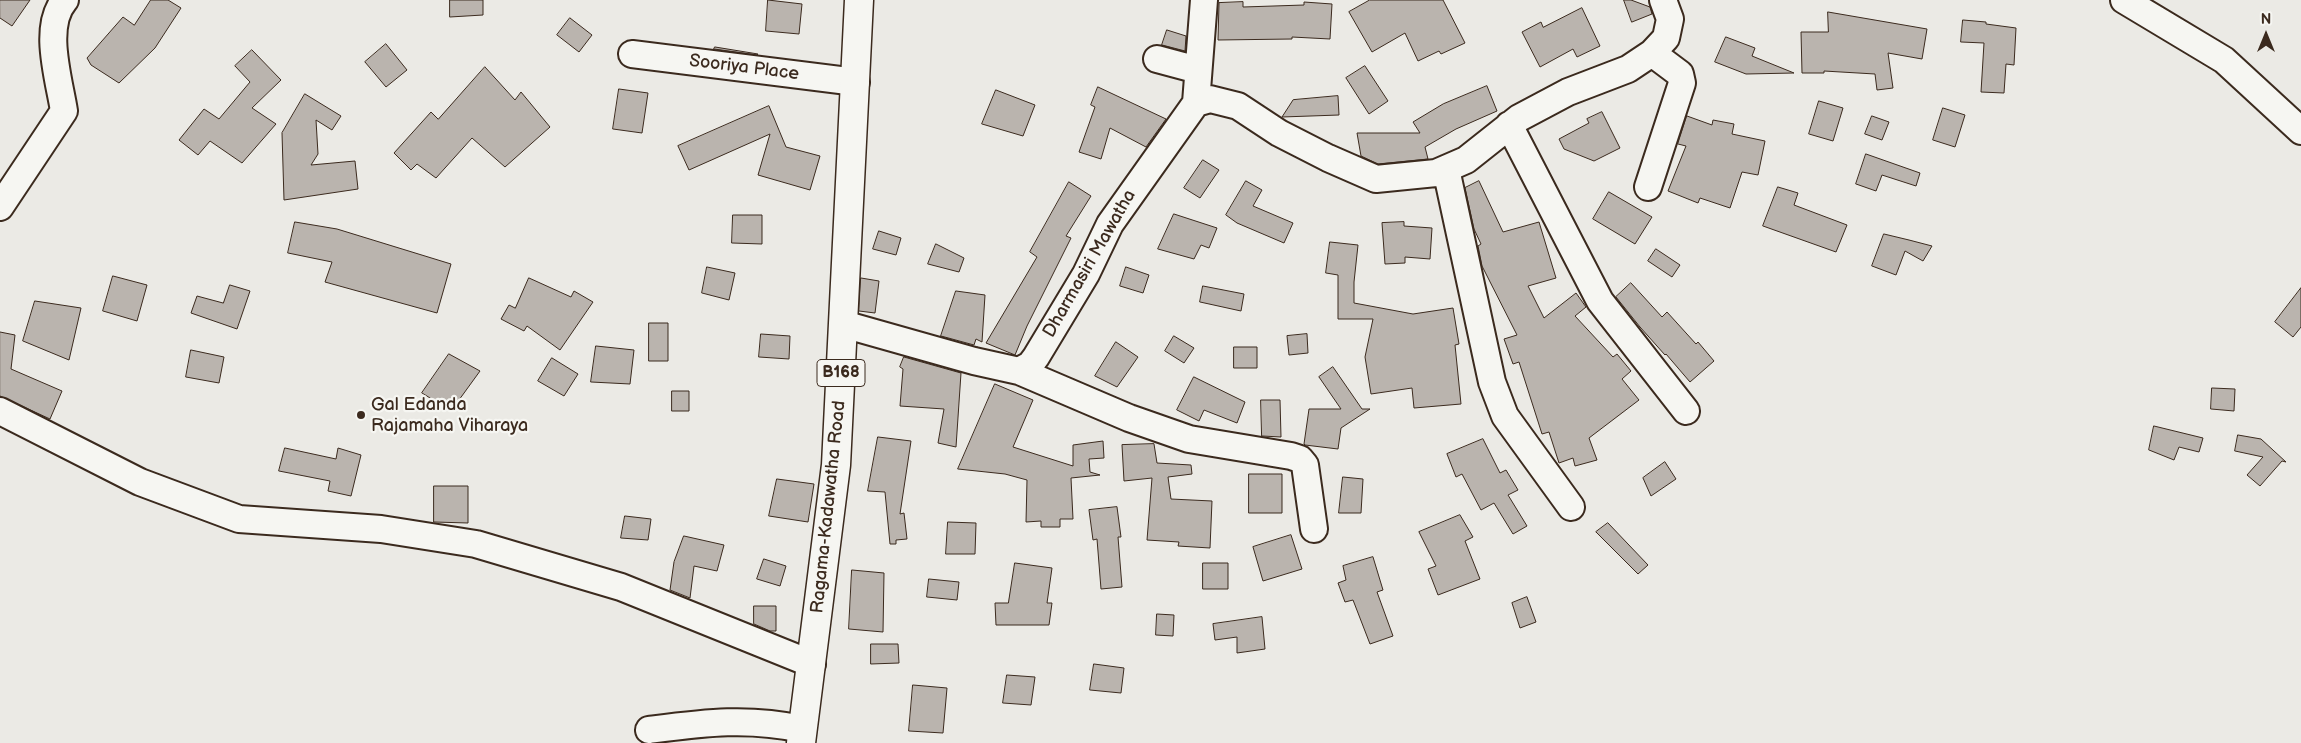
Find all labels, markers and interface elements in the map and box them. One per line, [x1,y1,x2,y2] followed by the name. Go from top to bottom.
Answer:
[2241,10,2291,60] north arrow
[2261,11,2271,28] text: N
[688,51,800,85] street label: Sooriya Place
[1039,186,1141,342] street label: Dharmasiri Mawatha
[817,359,865,386] road number: B168
[371,394,528,436] place label: Gal Edanda Rajamaha Viharaya
[807,400,851,614] street label: Ragama-Kadawatha Road
[355,409,367,421] marker: Gal Edanda Rajamaha Viharaya

